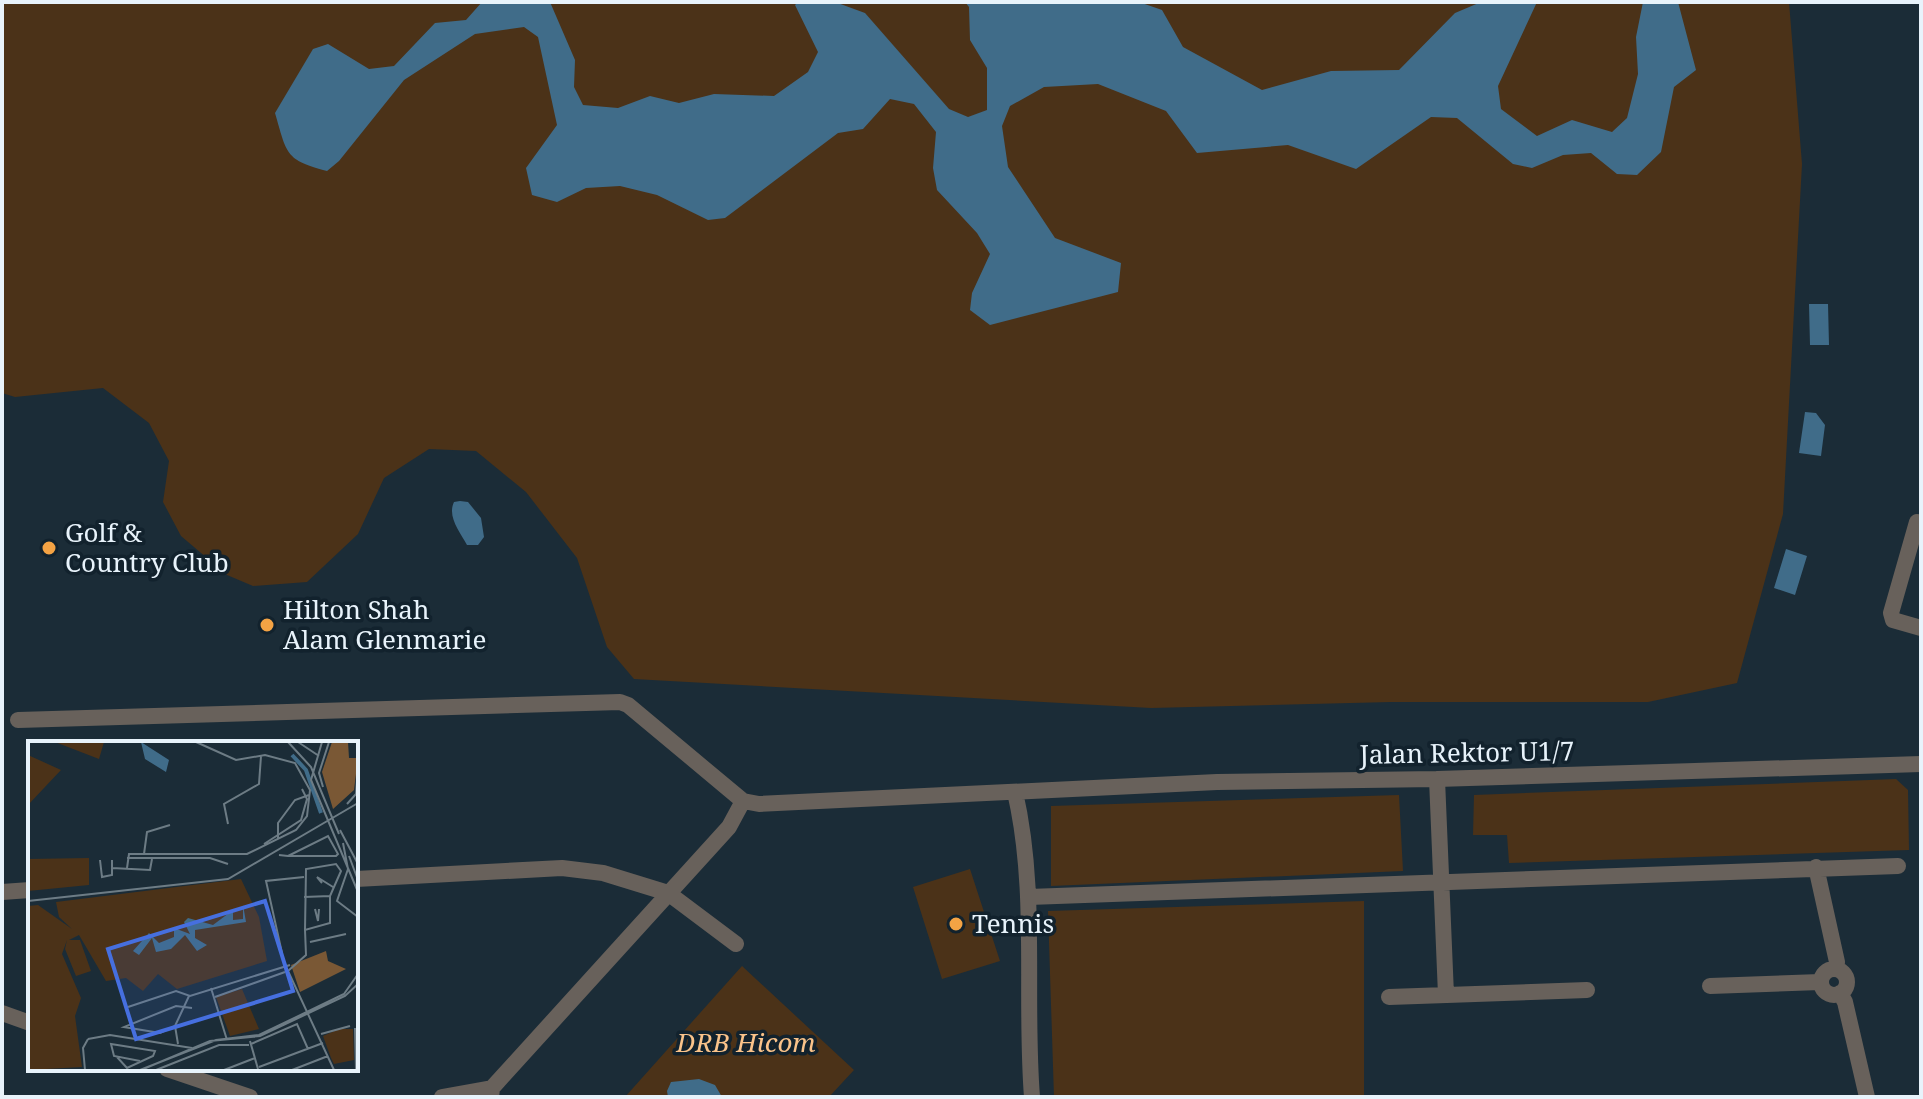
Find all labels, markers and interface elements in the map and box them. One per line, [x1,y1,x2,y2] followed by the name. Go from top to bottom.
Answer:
[65,514,229,580] place label: Golf & Country Club
[40,539,58,557] marker: Golf & Country Club
[283,591,486,657] place label: Hilton Shah Alam Glenmarie
[258,616,276,634] marker: Hilton Shah Alam Glenmarie
[1358,732,1575,772] street label: Jalan Rektor U1/7
[28,741,358,1071] inset map
[972,905,1054,941] place label: Tennis
[947,915,965,933] marker: Tennis
[675,1024,816,1060] park label: DRB Hicom

